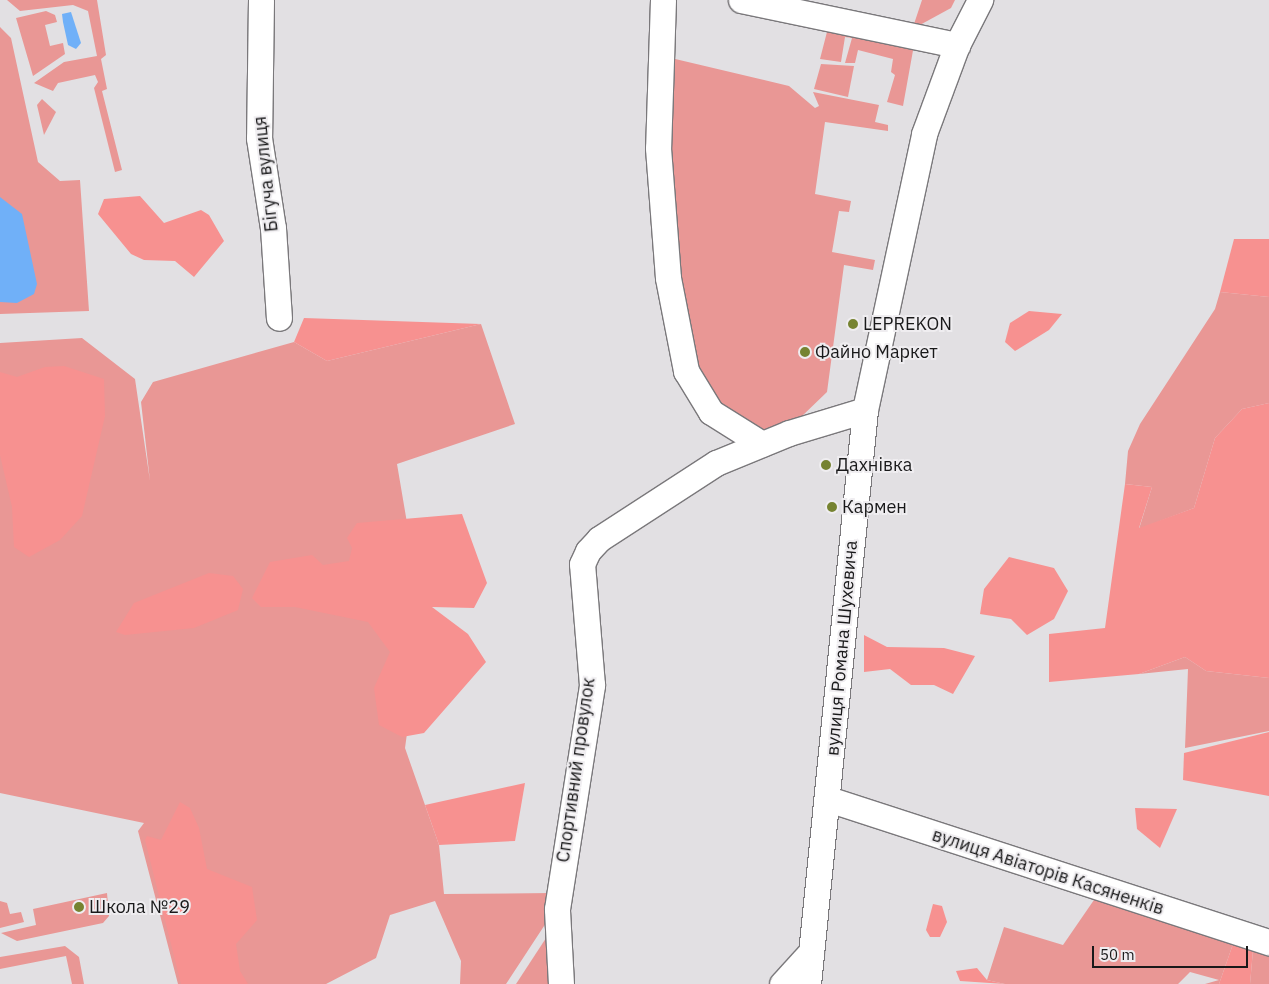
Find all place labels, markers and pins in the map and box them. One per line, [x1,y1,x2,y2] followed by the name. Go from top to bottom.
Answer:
[863,313,952,335] place label: LEPREKON
[847,318,859,330] marker: LEPREKON
[815,341,938,363] place label: Файно Маркет
[799,346,811,358] marker: Файно Маркет
[836,454,912,476] place label: Дахнівка
[820,459,832,471] marker: Дахнівка
[842,496,907,518] place label: Кармен
[826,501,838,513] marker: Кармен
[89,896,190,918] place label: Школа №29
[73,901,85,913] marker: Школа №29

